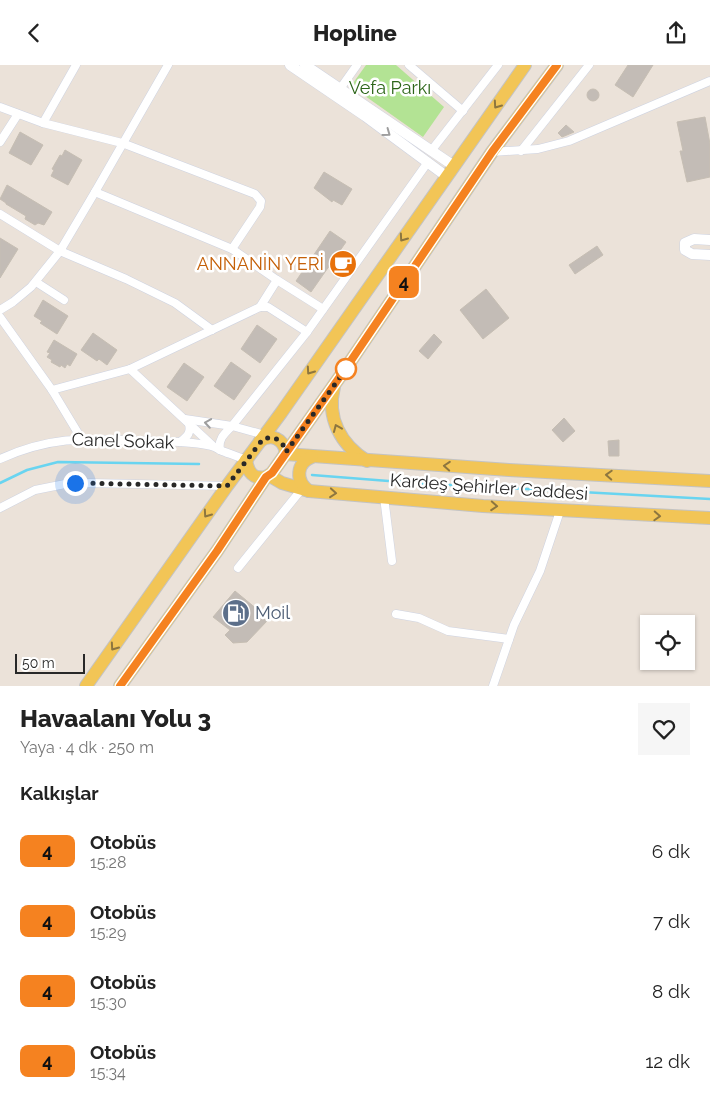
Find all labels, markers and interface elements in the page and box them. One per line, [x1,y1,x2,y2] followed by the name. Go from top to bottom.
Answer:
[20,19,48,47] icon: back
[662,19,690,47] icon: share
[313,20,397,46] text: Hopline
[349,77,431,98] park label: Vefa Parkı
[494,99,503,109] one-way arrow
[381,127,391,136] one-way arrow
[400,232,409,242] one-way arrow
[328,249,358,279] cafe icon: ANNANİN YERİ
[197,253,324,274] place label: ANNANİN YERİ
[388,266,420,298] line badge: 4
[399,271,409,292] text: 4
[335,358,357,380] unlabelled marker
[307,365,316,375] one-way arrow
[204,418,212,428] one-way arrow
[333,424,344,433] one-way arrow
[71,428,175,453] street label: Canel Sokak
[442,461,450,472] one-way arrow
[389,469,589,504] street label: Kardeş Şehirler Caddesi
[605,470,613,481] one-way arrow
[63,471,88,496] your location
[329,487,337,498] one-way arrow
[491,501,499,512] one-way arrow
[204,508,213,517] one-way arrow
[653,510,661,521] one-way arrow
[221,598,251,628] fuel station icon: Moil
[255,602,290,623] place label: Moil
[640,615,695,670] map controls
[640,615,695,670] button: locate
[110,641,120,650] one-way arrow
[15,651,85,674] scale bar
[22,655,55,671] text: 50 m
[638,703,690,755] button: heart
[20,704,211,733] text: Havaalanı Yolu 3
[20,738,154,757] text: Yaya · 4 dk · 250 m
[20,782,99,804] text: Kalkışlar
[90,831,156,853] text: Otobüs
[42,840,53,861] text: 4
[652,840,690,862] text: 6 dk
[90,853,126,872] text: 15:28
[90,901,156,923] text: Otobüs
[42,910,53,931] text: 4
[653,910,690,932] text: 7 dk
[90,923,126,942] text: 15:29
[90,971,156,993] text: Otobüs
[42,980,53,1001] text: 4
[652,980,690,1002] text: 8 dk
[90,993,127,1012] text: 15:30
[90,1041,156,1063] text: Otobüs
[42,1050,53,1071] text: 4
[645,1050,690,1072] text: 12 dk
[90,1063,126,1082] text: 15:34

